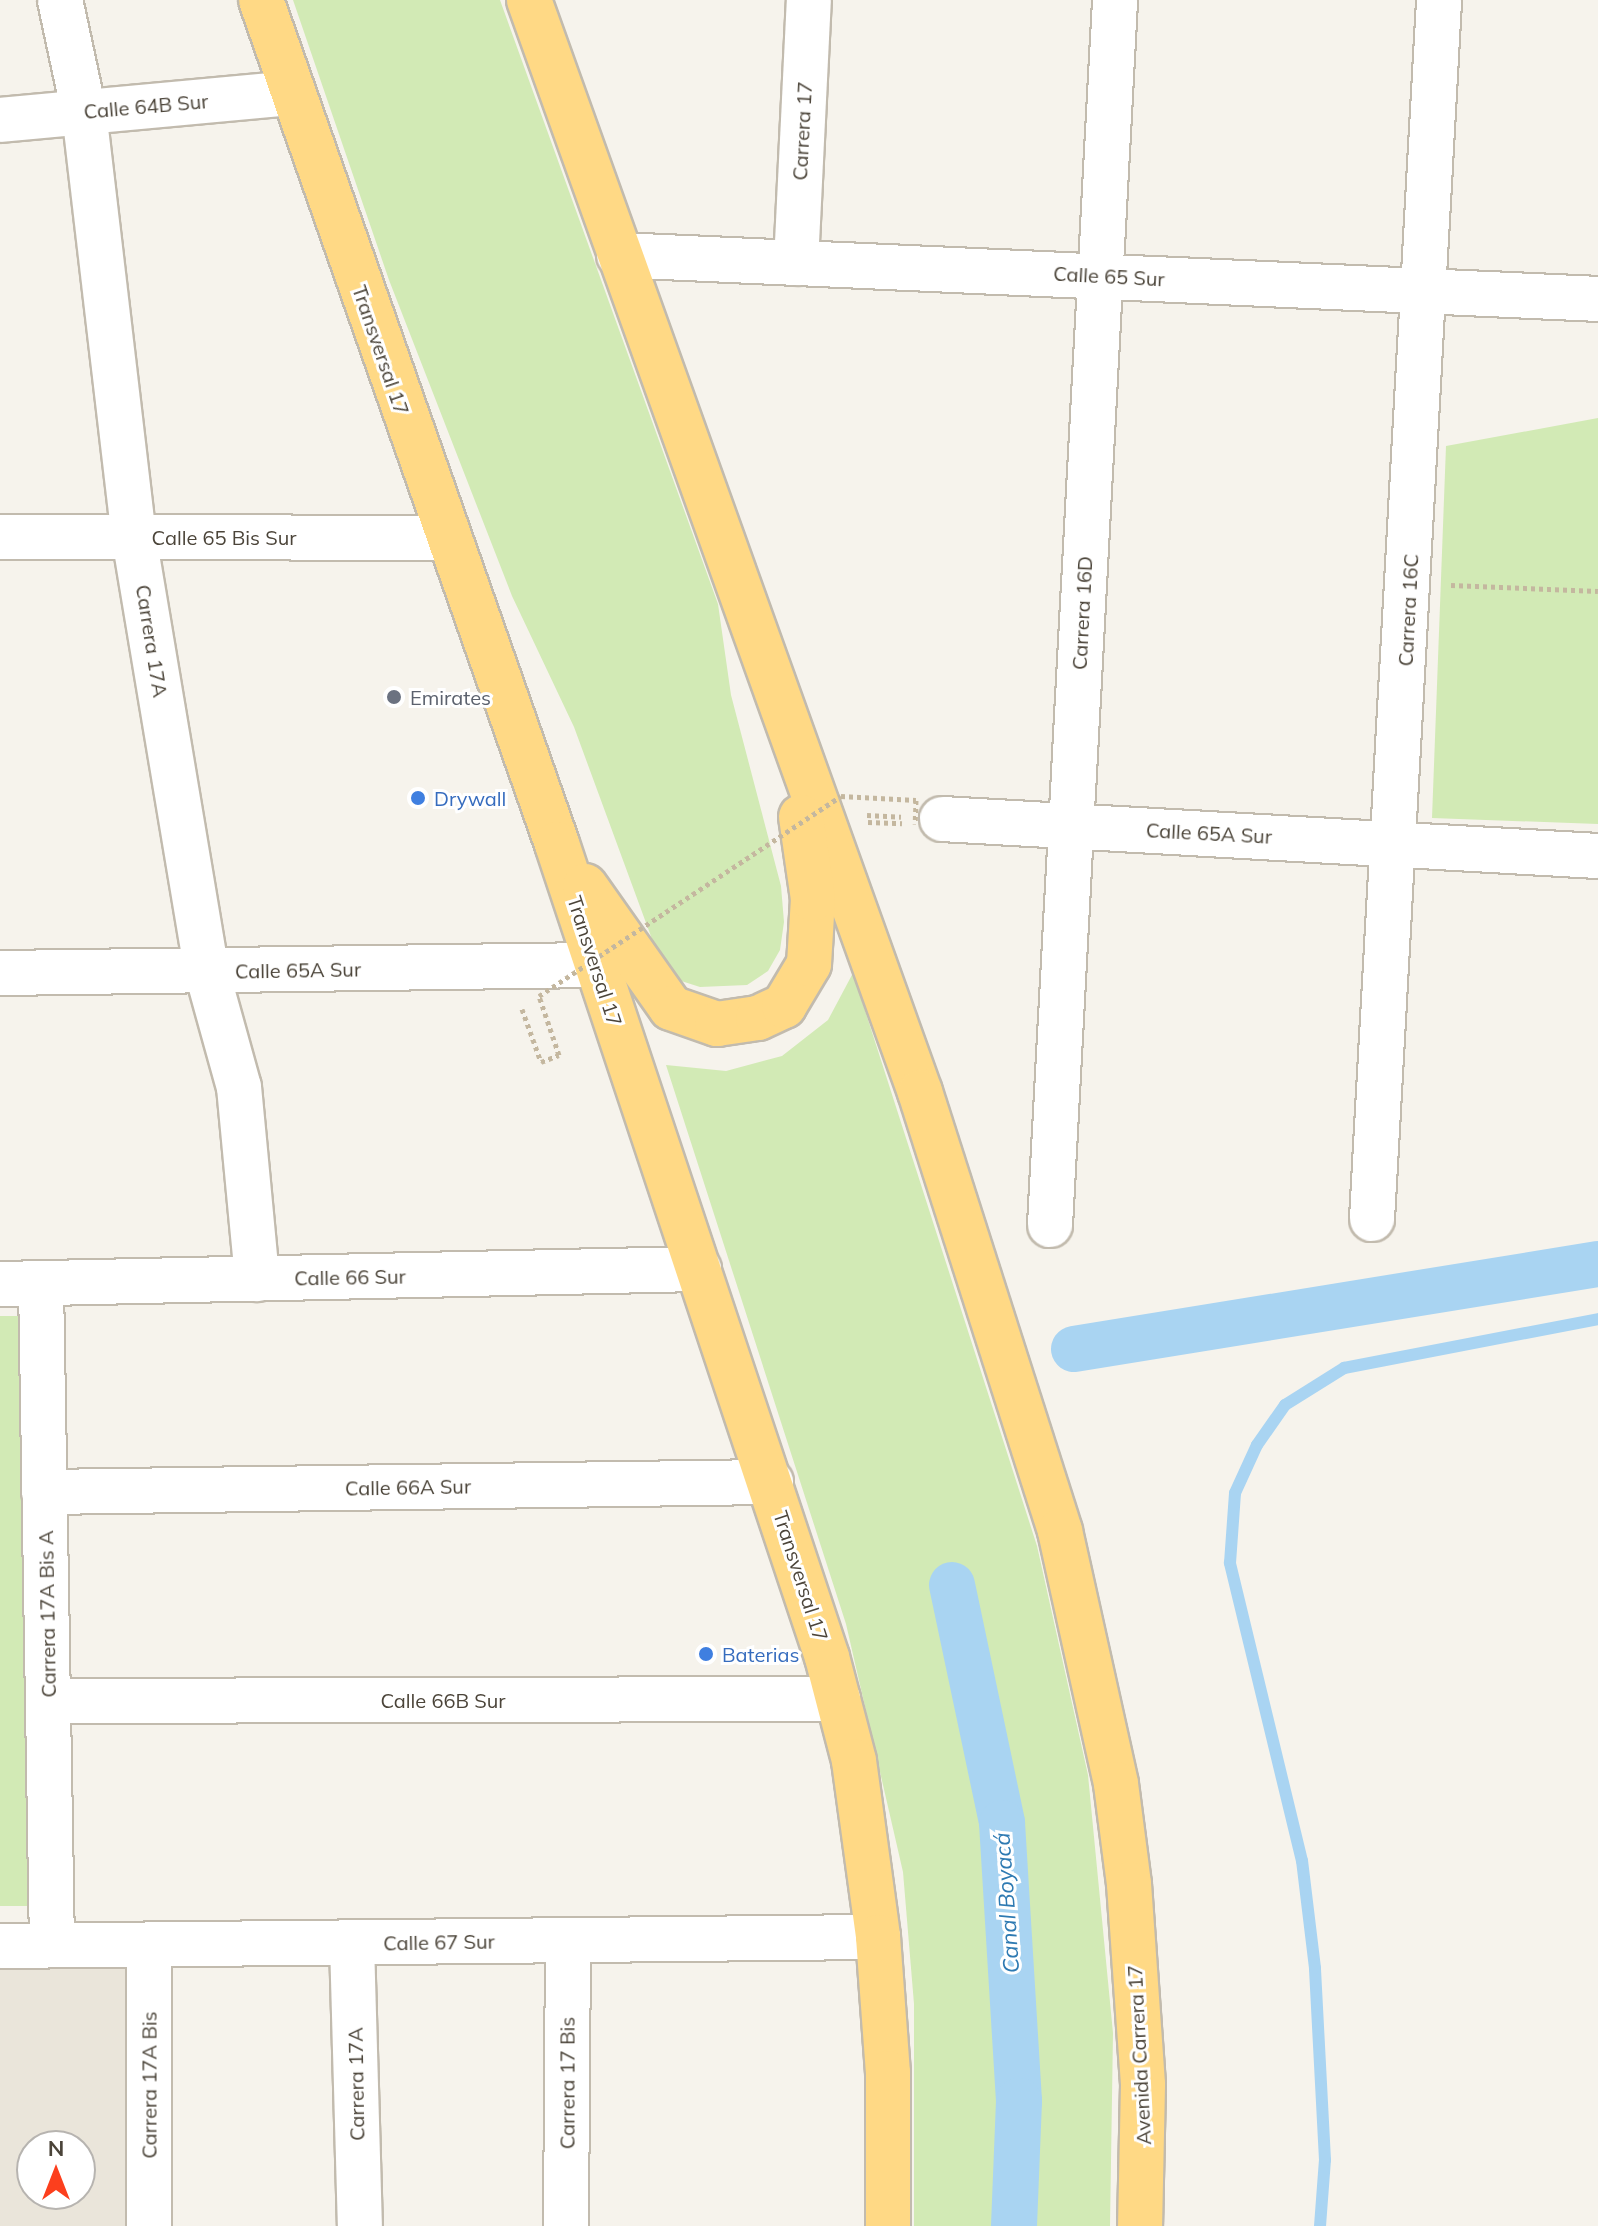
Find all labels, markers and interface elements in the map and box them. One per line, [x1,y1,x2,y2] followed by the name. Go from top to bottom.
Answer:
[787,81,817,181] street label: Carrera 17
[83,89,209,123] street label: Calle 64B Sur
[1053,261,1165,291] street label: Calle 65 Sur
[348,282,414,418] street label: Transversal 17
[152,525,296,549] street label: Calle 65 Bis Sur
[1393,553,1423,667] street label: Carrera 16C
[1067,555,1097,671] street label: Carrera 16D
[131,583,173,699] street label: Carrera 17A
[410,685,491,709] place label: Emirates
[385,688,403,706] marker: Emirates
[434,786,506,810] place label: Drywall
[409,789,427,807] marker: Drywall
[1145,818,1273,848] street label: Calle 65A Sur
[563,893,627,1029] street label: Transversal 17
[235,957,361,983] street label: Calle 65A Sur
[294,1264,406,1290] street label: Calle 66 Sur
[345,1474,471,1500] street label: Calle 66A Sur
[769,1508,833,1644] street label: Transversal 17
[34,1530,60,1698] street label: Carrera 17A Bis A
[722,1642,799,1666] place label: Baterias
[697,1645,715,1663] marker: Baterias
[380,1688,506,1712] street label: Calle 66B Sur
[989,1832,1025,1974] water label: Canal Boyacá
[383,1929,495,1955] street label: Calle 67 Sur
[1122,1964,1156,2146] street label: Avenida Carrera 17
[137,2011,161,2159] street label: Carrera 17A Bis
[555,2017,579,2149] street label: Carrera 17 Bis
[343,2027,369,2141] street label: Carrera 17A
[16,2130,96,2210] north arrow
[48,2134,64,2162] text: N

